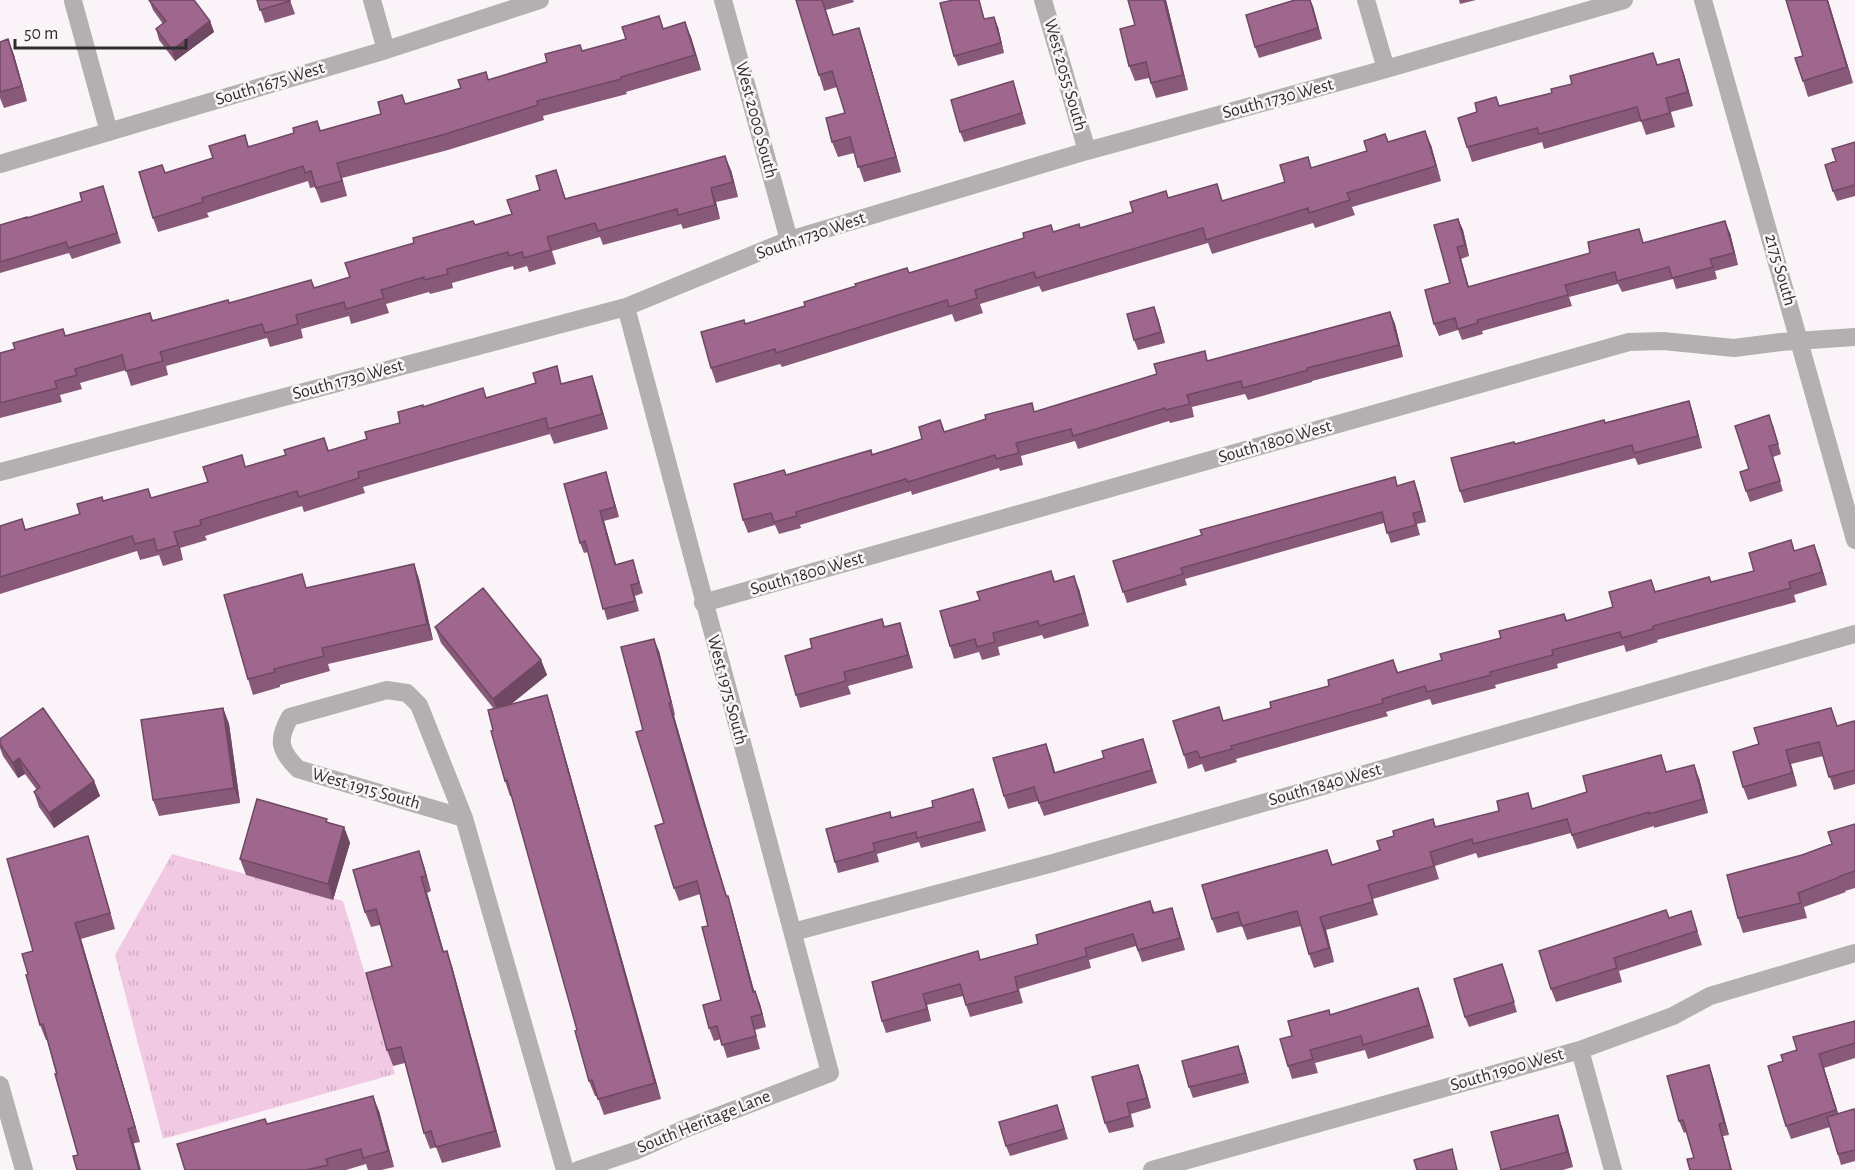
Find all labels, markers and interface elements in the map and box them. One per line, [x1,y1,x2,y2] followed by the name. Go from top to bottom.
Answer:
[15,12,186,50] scale bar
[1040,17,1090,133] street label: West 2055 South
[24,25,58,43] text: 50 m
[213,59,327,109] street label: South 1675 West
[732,60,780,180] street label: West 2000 South
[1221,76,1336,122] street label: South 1730 West
[754,209,868,263] street label: South 1730 West
[1761,232,1799,308] street label: 2175 South
[291,357,406,403] street label: South 1730 West
[1216,417,1334,467] street label: South 1800 West
[748,549,866,599] street label: South 1800 West
[704,633,750,747] street label: West 1975 South
[1267,760,1384,810] street label: South 1840 West
[310,765,422,813] street label: West 1915 South
[1448,1045,1566,1095] street label: South 1900 West
[635,1087,773,1157] street label: South Heritage Lane

